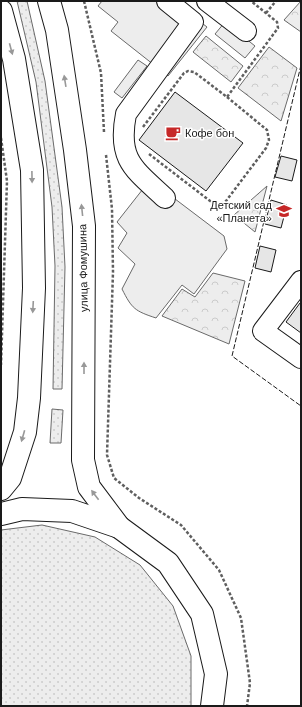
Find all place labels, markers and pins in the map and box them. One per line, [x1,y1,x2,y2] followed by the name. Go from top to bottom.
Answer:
[164,124,182,142] cafe icon: Кофе бон
[185,127,234,139] place label: Кофе бон
[210,199,273,224] place label: Детский сад «Планета»
[275,202,293,220] school or university icon: Детский сад «Планета»

